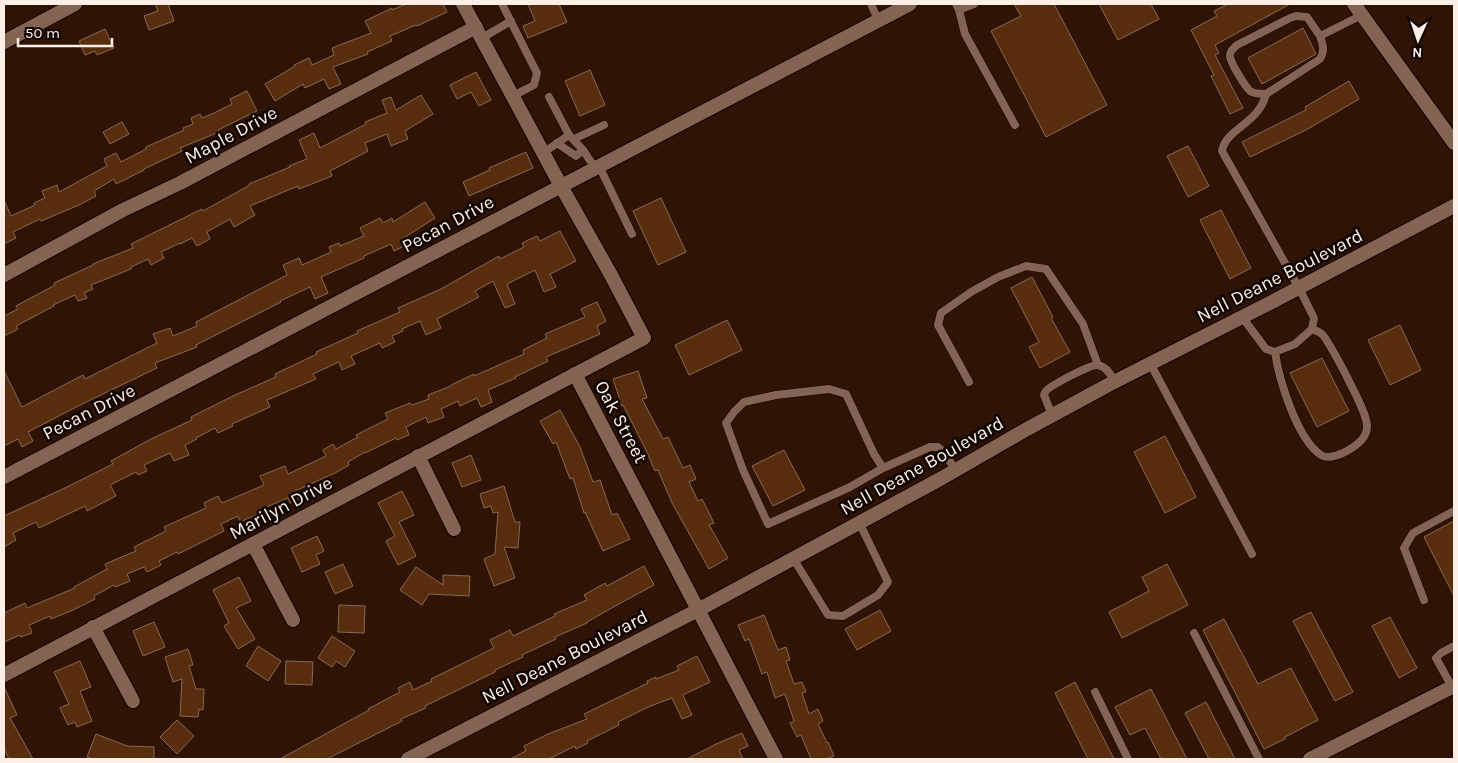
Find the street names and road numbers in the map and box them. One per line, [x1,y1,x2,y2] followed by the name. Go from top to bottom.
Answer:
[181,101,281,169] street label: Maple Drive
[398,191,498,257] street label: Pecan Drive
[1193,225,1367,327] street label: Nell Deane Boulevard
[590,377,652,467] street label: Oak Street
[39,379,139,445] street label: Pecan Drive
[837,412,1007,520] street label: Nell Deane Boulevard
[226,472,336,544] street label: Marilyn Drive
[478,606,652,708] street label: Nell Deane Boulevard

